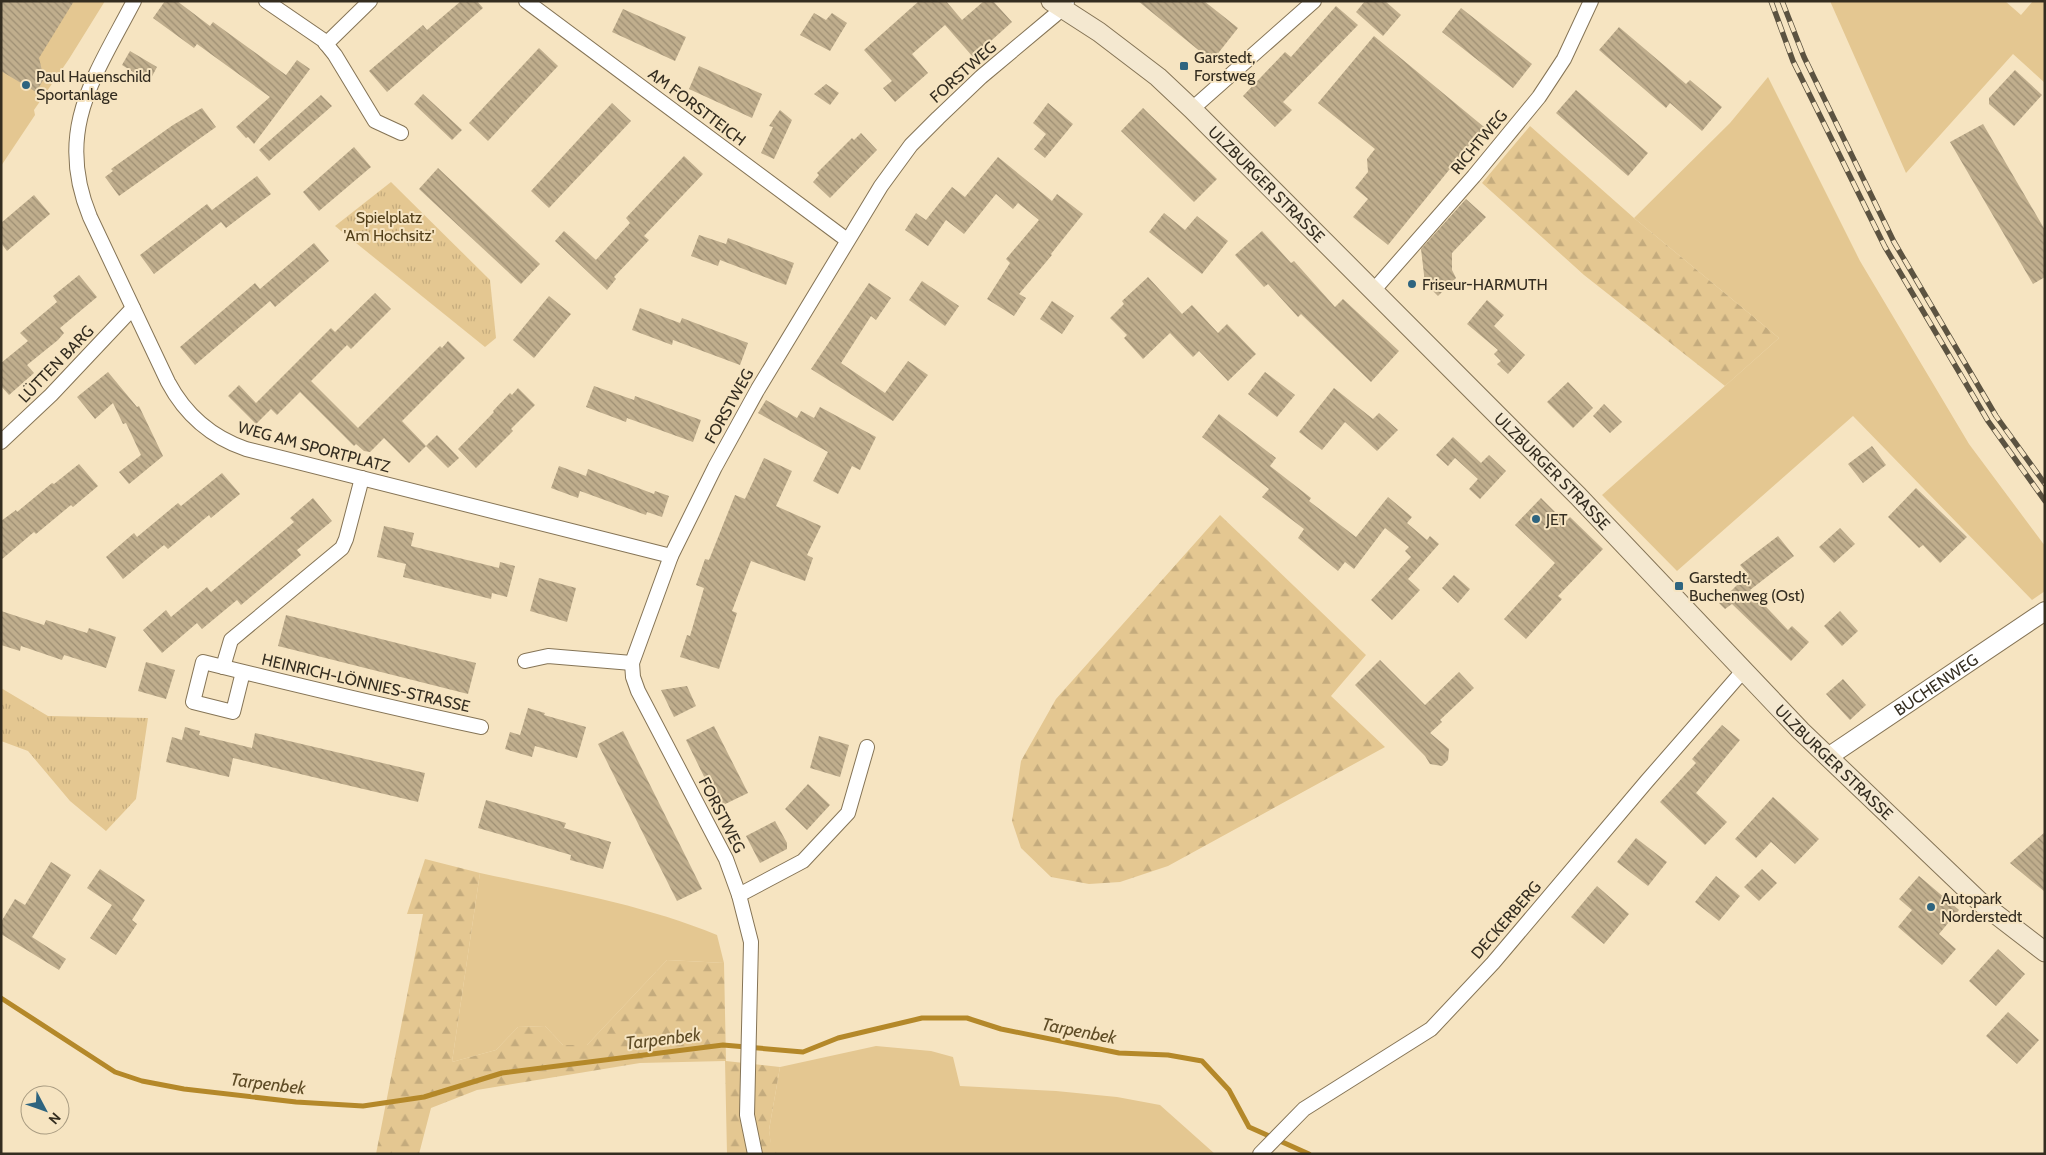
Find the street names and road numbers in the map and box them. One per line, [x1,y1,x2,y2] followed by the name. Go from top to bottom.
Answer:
[926,37,1000,107] street label: FORSTWEG
[645,64,749,150] street label: AM FORSTTEICH
[1447,106,1511,178] street label: RICHTWEG
[1205,122,1329,246] street label: ULZBURGER STRASSE
[14,321,98,407] street label: LÜTTEN BARG
[701,365,757,447] street label: FORSTWEG
[1491,408,1615,534] street label: ULZBURGER STRASSE
[236,418,392,477] street label: WEG AM SPORTPLATZ
[1890,649,1981,719] street label: BUCHENWEG
[260,650,472,716] street label: HEINRICH-LÖNNIES-STRASSE
[1771,700,1897,824] street label: ULZBURGER STRASSE
[695,774,749,856] street label: FORSTWEG
[1467,877,1545,963] street label: DECKERBERG

